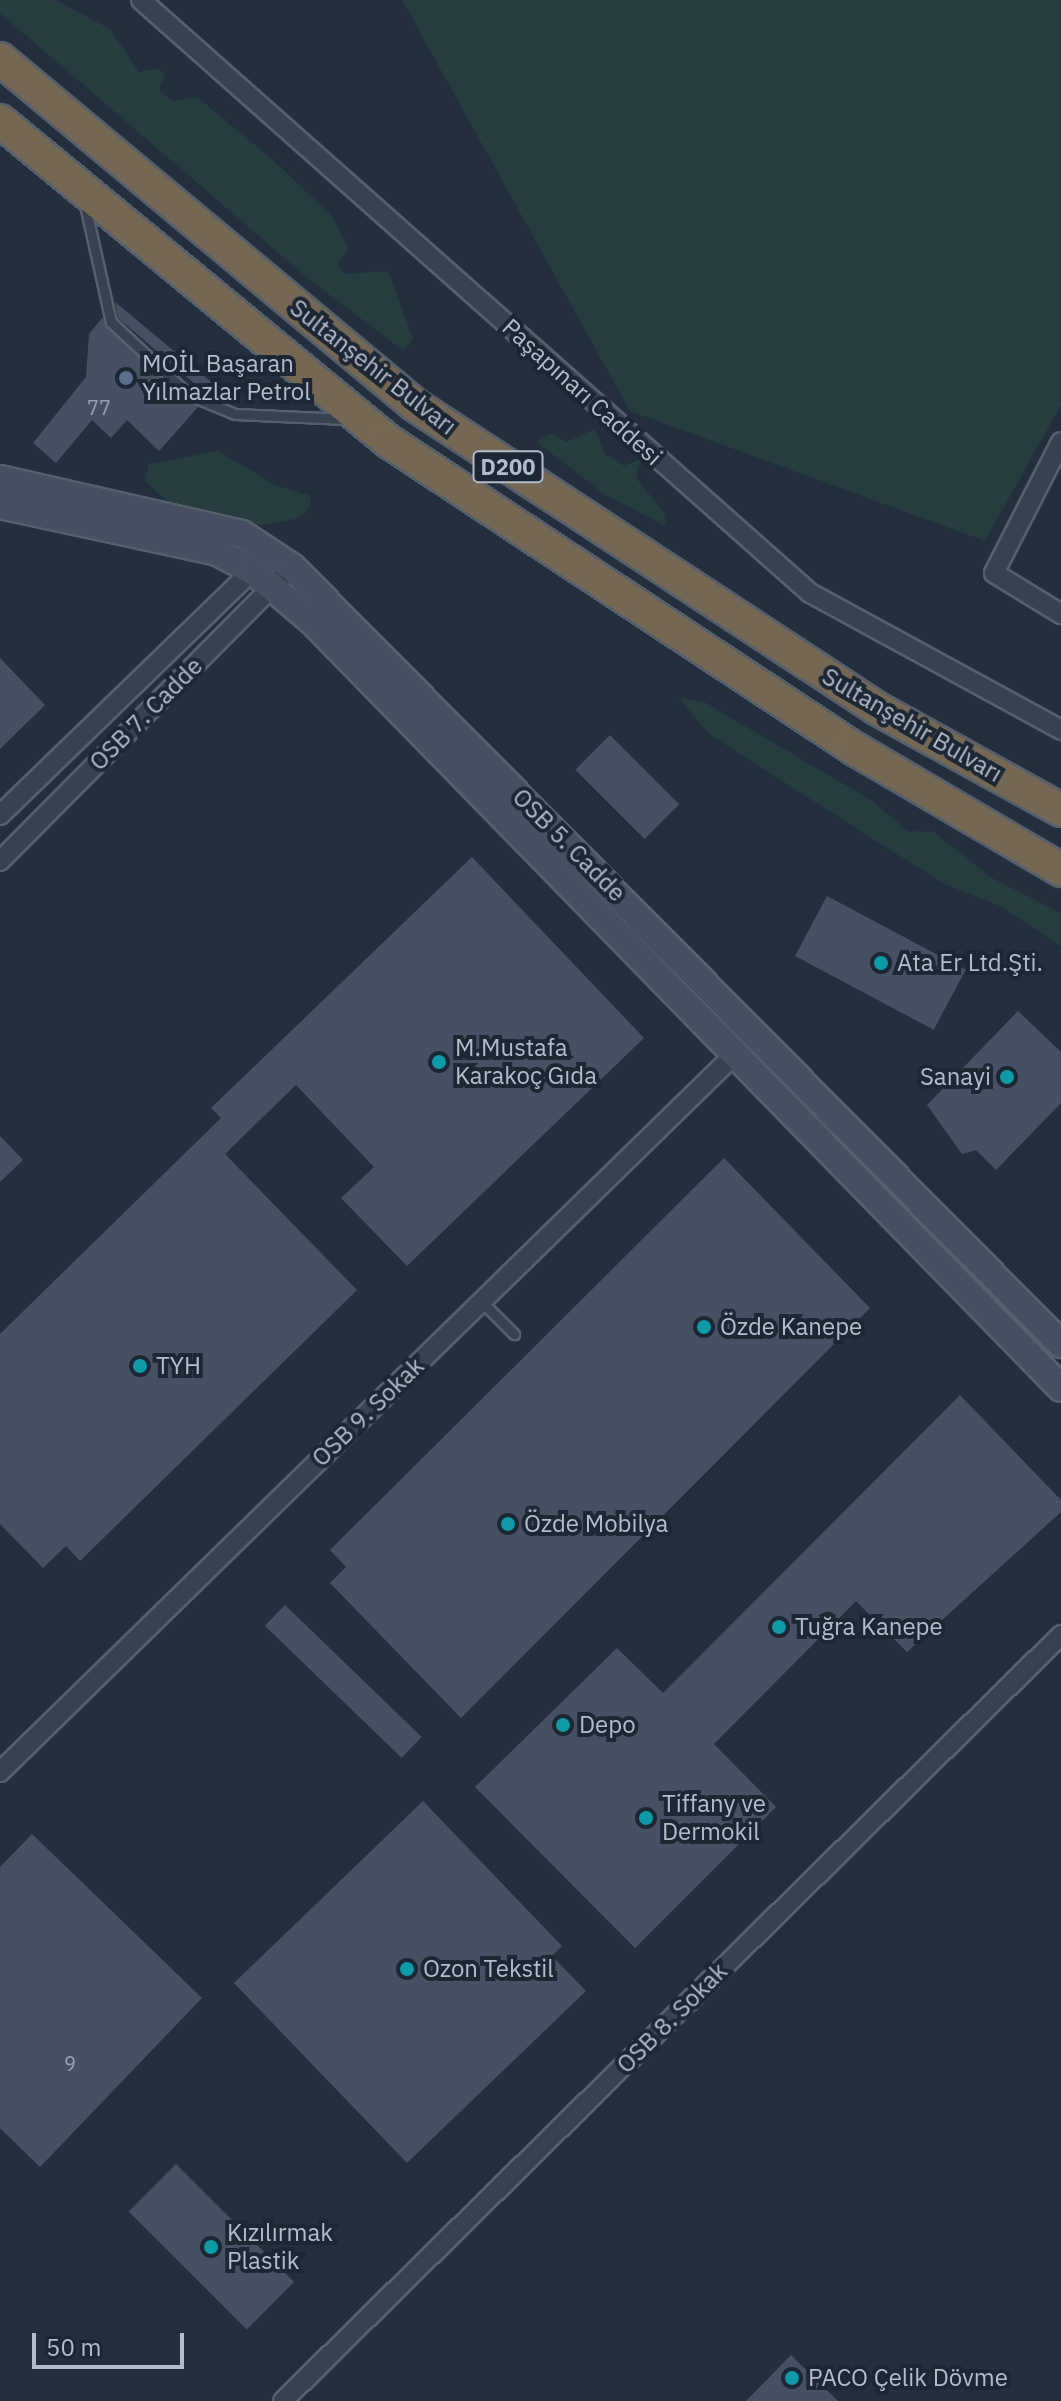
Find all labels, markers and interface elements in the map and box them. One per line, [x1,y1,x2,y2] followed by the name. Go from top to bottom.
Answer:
[284,293,462,441] street label: Sultanşehir Bulvarı
[496,313,668,471] street label: Paşapınarı Caddesi
[142,350,311,406] place label: MOİL Başaran Yılmazlar Petrol
[117,369,135,387] marker: MOİL Başaran Yılmazlar Petrol
[87,395,111,419] house number: 77
[472,449,544,485] road number: D200
[84,652,208,776] street label: OSB 7. Cadde
[817,662,1007,788] street label: Sultanşehir Bulvarı
[507,783,631,907] street label: OSB 5. Cadde
[897,949,1043,977] place label: Ata Er Ltd.Şti.
[872,954,890,972] marker: Ata Er Ltd.Şti.
[455,1034,597,1090] place label: M.Mustafa Karakoç Gıda
[430,1053,448,1071] marker: M.Mustafa Karakoç Gıda
[920,1063,991,1091] place label: Sanayi
[998,1068,1016,1086] marker: Sanayi
[720,1313,862,1341] place label: Özde Kanepe
[695,1318,713,1336] marker: Özde Kanepe
[156,1352,201,1380] place label: TYH
[306,1352,430,1472] street label: OSB 9. Sokak
[131,1357,149,1375] marker: TYH
[524,1510,668,1538] place label: Özde Mobilya
[499,1515,517,1533] marker: Özde Mobilya
[795,1613,943,1641] place label: Tuğra Kanepe
[770,1618,788,1636] marker: Tuğra Kanepe
[579,1711,636,1739] place label: Depo
[554,1716,572,1734] marker: Depo
[662,1790,766,1846] place label: Tiffany ve Dermokil
[637,1809,655,1827] marker: Tiffany ve Dermokil
[423,1955,554,1983] place label: Ozon Tekstil
[611,1957,733,2079] street label: OSB 8. Sokak
[398,1960,416,1978] marker: Ozon Tekstil
[64,2051,76,2075] house number: 9
[227,2219,333,2275] place label: Kızılırmak Plastik
[202,2238,220,2256] marker: Kızılırmak Plastik
[36,2317,188,2367] scale bar
[46,2331,101,2363] text: 50 m
[808,2364,1008,2392] place label: PACO Çelik Dövme
[783,2369,801,2387] marker: PACO Çelik Dövme

